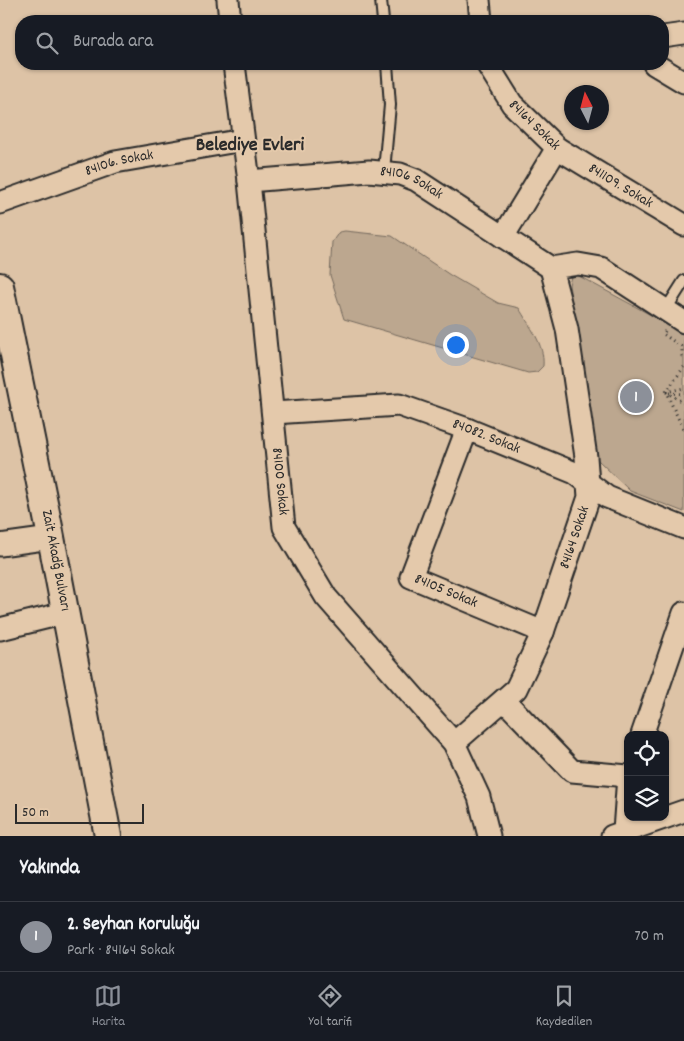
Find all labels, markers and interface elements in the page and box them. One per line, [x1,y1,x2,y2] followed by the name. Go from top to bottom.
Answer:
[15,15,669,70] search box
[33,29,61,57] icon: search
[73,29,153,56] text: Burada ara
[564,85,609,130] north arrow
[503,95,565,156] street label: 84164 Sokak
[196,132,305,160] district label: Belediye Evleri
[82,145,155,183] street label: 84106. Sokak
[584,158,657,215] street label: 841109. Sokak
[379,161,447,206] street label: 84106 Sokak
[443,332,469,358] your location
[620,378,652,416] pin: 1
[449,414,523,460] street label: 84082. Sokak
[265,447,294,516] street label: 84100 Sokak
[554,503,596,572] street label: 84164 Sokak
[35,508,76,613] street label: Zait Akadğ Bulvarı
[411,569,481,615] street label: 84105 Sokak
[624,731,669,821] map controls
[624,731,669,776] button: locate
[624,776,669,821] button: layers
[15,801,144,824] scale bar
[22,803,49,823] text: 50 m
[20,854,79,884] text: Yakında
[67,912,200,939] text: 2. Seyhan Koruluğu
[34,925,38,948] text: 1
[634,925,664,948] text: 70 m
[67,939,175,962] text: Park · 84164 Sokak
[92,982,125,1032] tab: Harita
[308,982,352,1032] tab: Yol tarifi
[536,982,592,1032] tab: Kaydedilen

